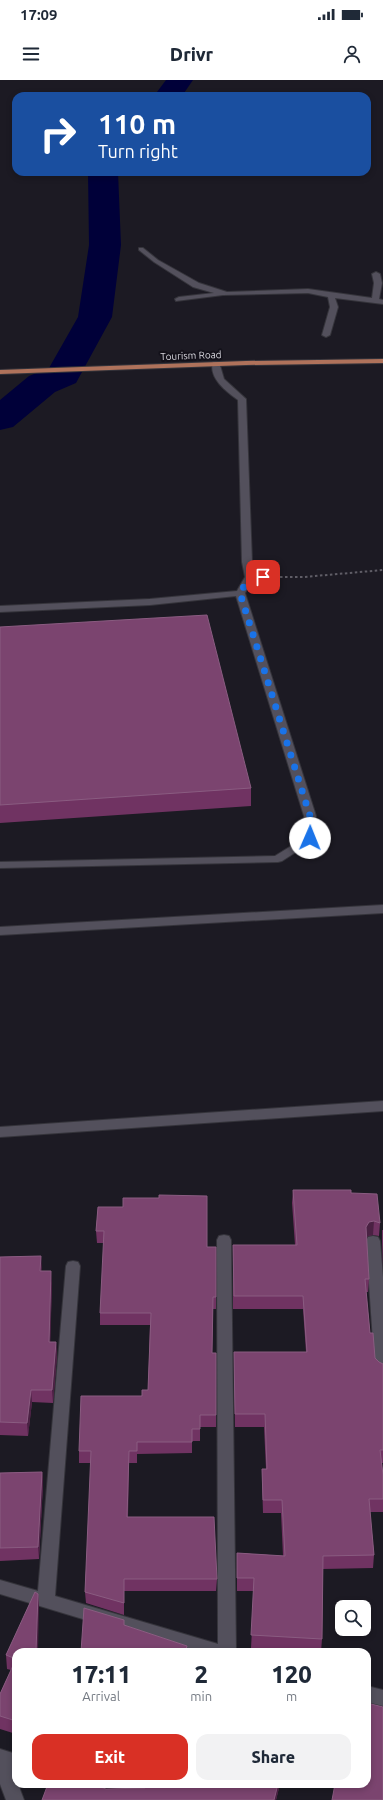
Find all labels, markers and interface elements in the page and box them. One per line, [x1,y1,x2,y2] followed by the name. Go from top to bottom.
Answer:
[20,6,58,23] text: 17:09
[20,43,42,65] icon: menu
[341,43,363,65] icon: person
[170,44,213,64] text: Drivr
[32,108,84,160] icon: right
[98,108,176,139] text: 110 m
[98,141,178,161] text: Turn right
[160,349,222,362] street label: Tourism Road
[246,560,280,594] pin
[252,566,274,588] icon: arrive
[289,817,331,859] position arrow
[335,1600,371,1636] map controls
[335,1600,371,1636] button: search
[71,1661,131,1688] text: 17:11
[194,1661,208,1688] text: 2
[271,1661,312,1688] text: 120
[82,1689,120,1703] text: Arrival
[190,1689,212,1703] text: min
[286,1689,297,1703] text: m
[32,1734,188,1780] button: Exit
[196,1734,351,1780] button: Share

